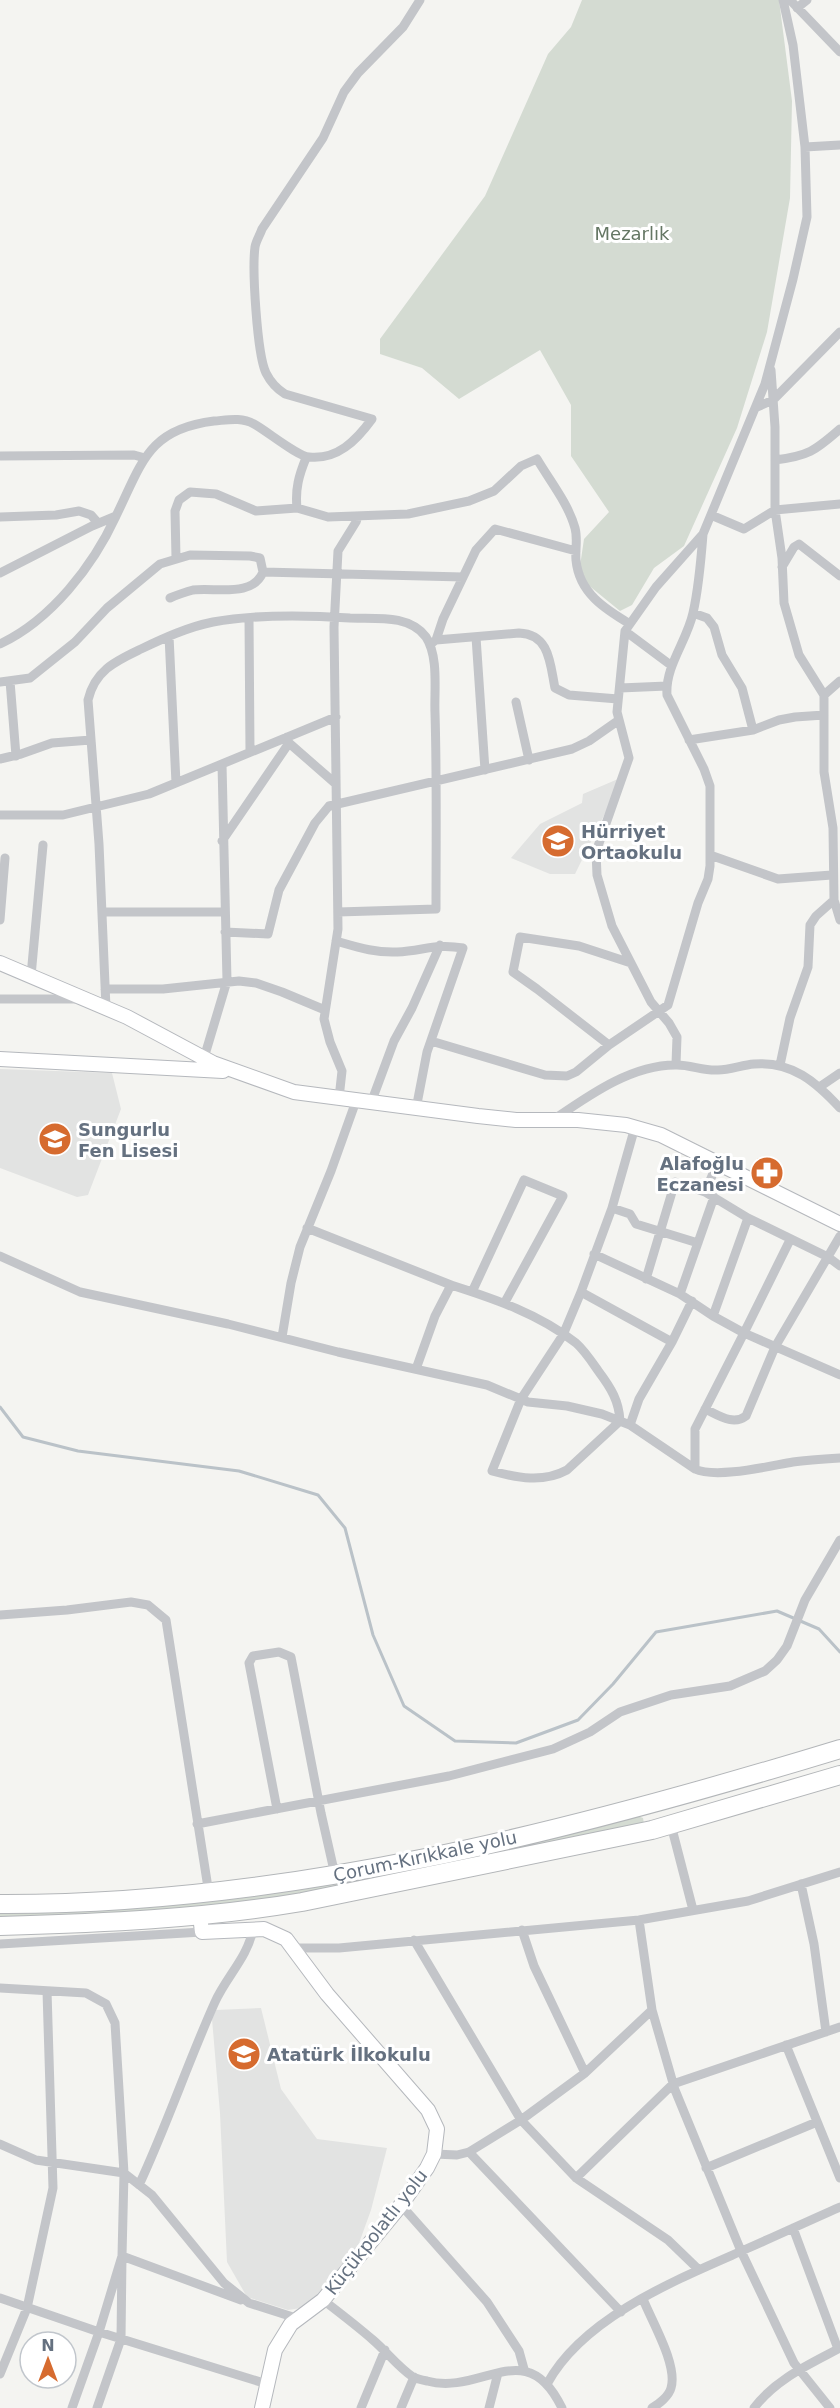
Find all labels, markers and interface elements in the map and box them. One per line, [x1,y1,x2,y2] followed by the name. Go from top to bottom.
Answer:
[595,223,670,244] park label: Mezarlık
[581,821,682,863] place label: Hürriyet Ortaokulu
[540,823,576,859] school or university icon: Hürriyet Ortaokulu
[78,1119,178,1161] place label: Sungurlu Fen Lisesi
[37,1121,73,1157] school or university icon: Sungurlu Fen Lisesi
[657,1153,744,1195] place label: Alafoğlu Eczanesi
[749,1155,785,1191] pharmacy icon: Alafoğlu Eczanesi
[331,1826,519,1886] street label: Çorum-Kırıkkale yolu
[226,2036,262,2072] school or university icon: Atatürk İlkokulu
[267,2044,431,2065] place label: Atatürk İlkokulu
[321,2165,431,2299] street label: Küçükpolatlı yolu
[18,2330,78,2390] north arrow
[41,2336,55,2355] text: N

